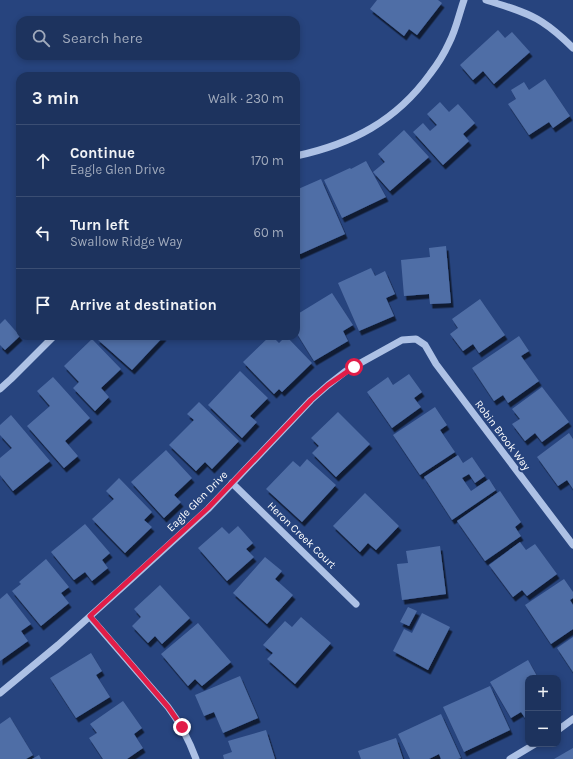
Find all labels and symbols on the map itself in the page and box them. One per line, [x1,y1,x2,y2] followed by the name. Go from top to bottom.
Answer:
[345,358,363,376] route start
[472,398,533,473] street label: Robin Brook Way
[164,468,231,534] street label: Eagle Glen Drive
[265,499,339,572] street label: Heron Creek Court
[173,718,191,736] route end

